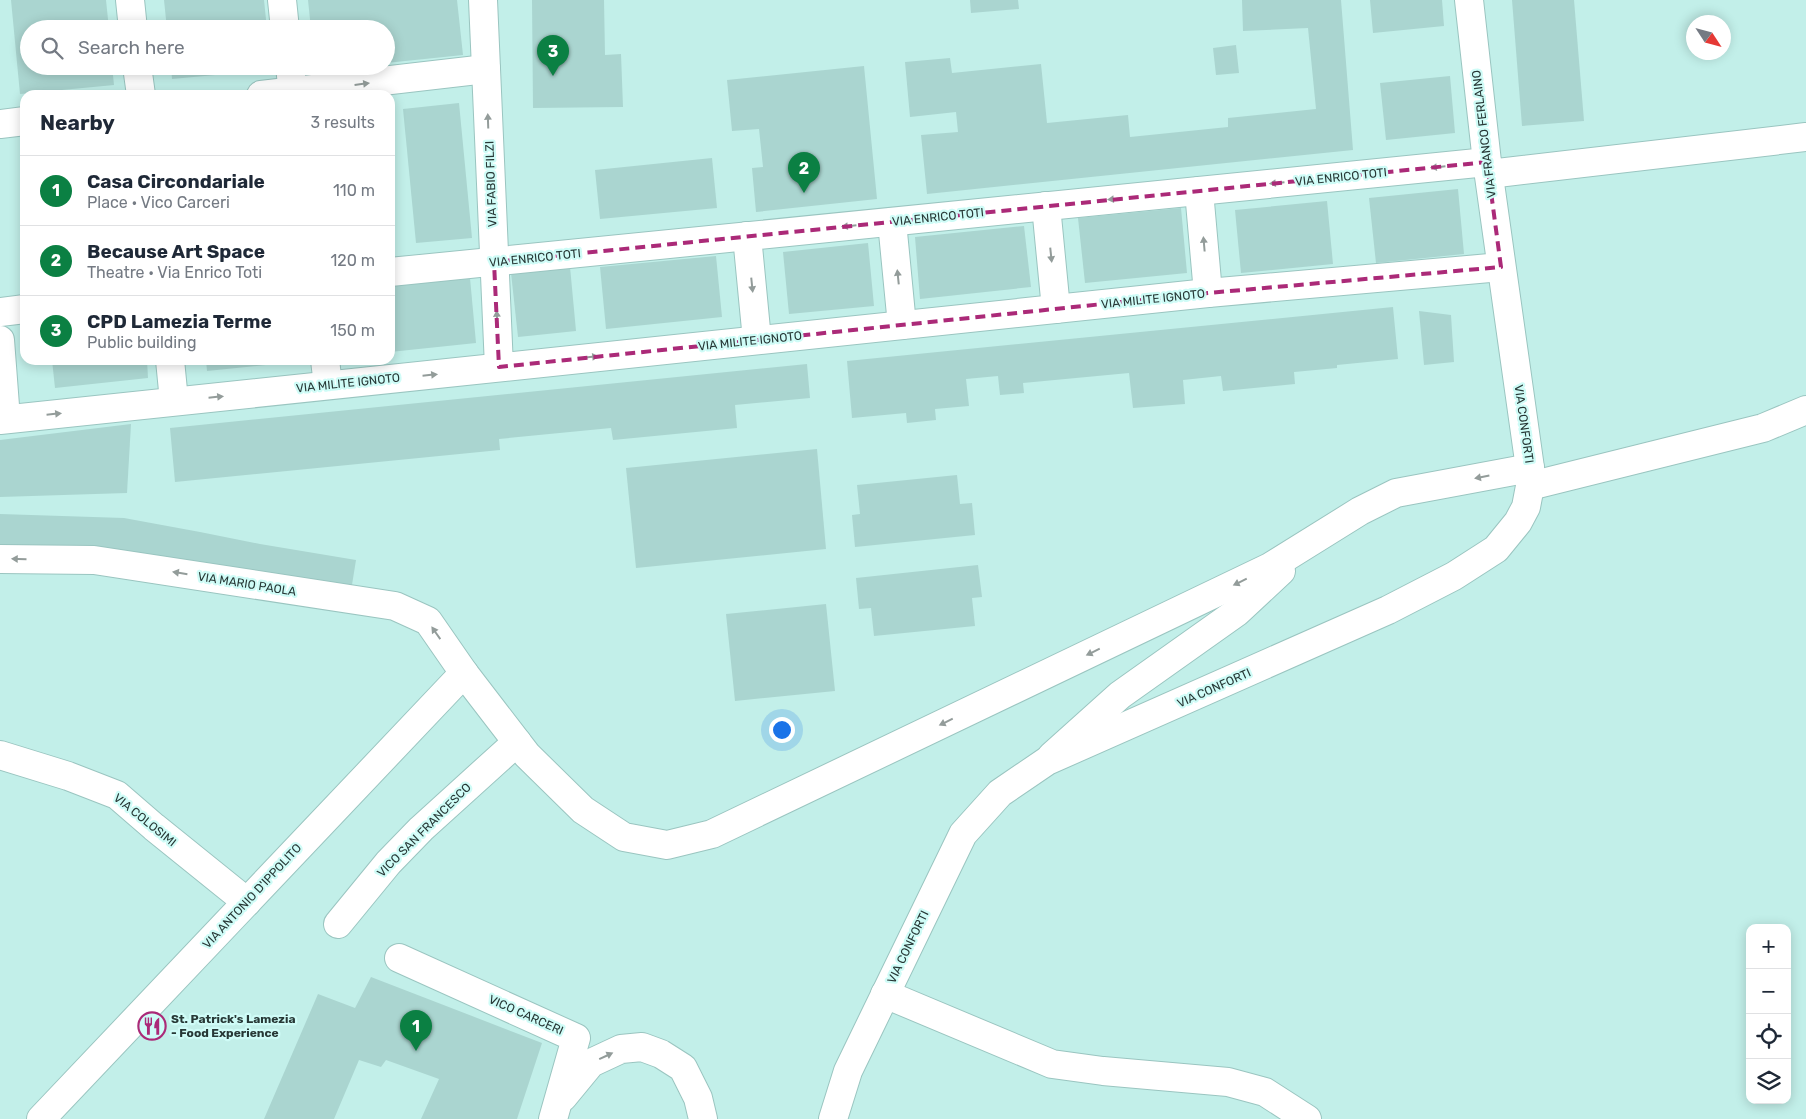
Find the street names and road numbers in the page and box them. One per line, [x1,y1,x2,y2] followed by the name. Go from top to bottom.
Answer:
[1469,69,1499,199] street label: VIA FRANCO FERLAINO
[483,141,499,227] street label: VIA FABIO FILZI
[1294,165,1388,189] street label: VIA ENRICO TOTI
[891,205,985,229] street label: VIA ENRICO TOTI
[488,246,582,270] street label: VIA ENRICO TOTI
[1100,287,1206,311] street label: VIA MILITE IGNOTO
[697,329,803,353] street label: VIA MILITE IGNOTO
[295,371,401,395] street label: VIA MILITE IGNOTO
[1512,384,1536,464] street label: VIA CONFORTI
[197,569,297,599] street label: VIA MARIO PAOLA
[1175,665,1253,711] street label: VIA CONFORTI
[374,780,474,880] street label: VICO SAN FRANCESCO
[111,791,179,849] street label: VIA COLOSIMI
[200,841,304,951] street label: VIA ANTONIO D'IPPOLITO
[884,908,932,986] street label: VIA CONFORTI
[486,992,566,1038] street label: VICO CARCERI

